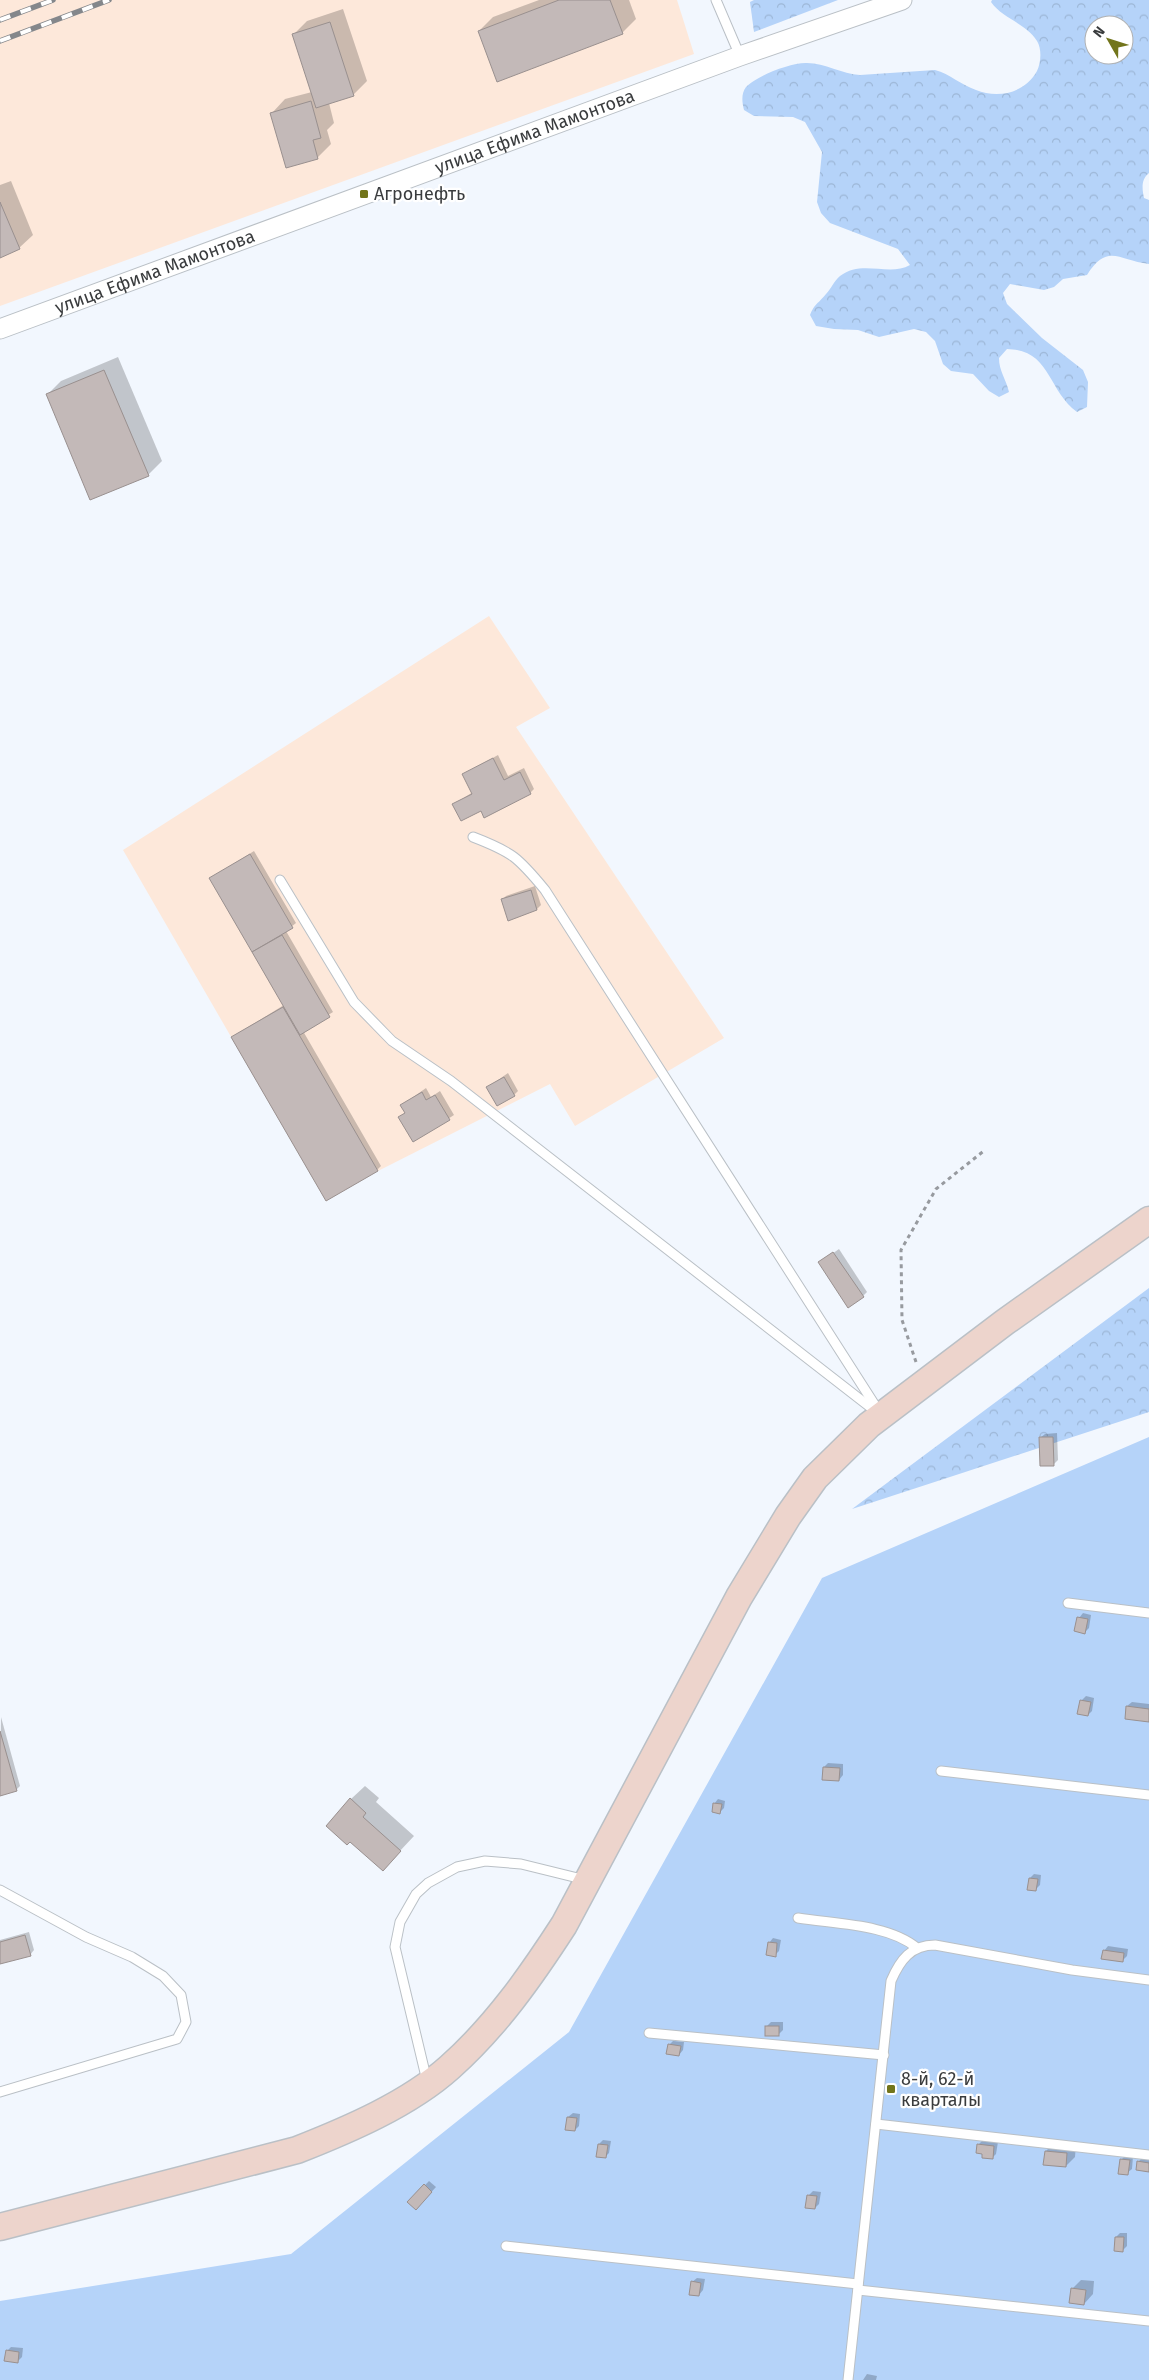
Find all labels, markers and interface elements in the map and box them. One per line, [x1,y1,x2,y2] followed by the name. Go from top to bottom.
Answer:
[1084,15,1134,65] north arrow
[1090,23,1109,41] text: N
[432,85,638,179] street label: улица Ефима Мамонтова
[374,183,465,205] place label: Агронефть
[358,188,370,200] marker: Агронефть
[52,225,258,319] street label: улица Ефима Мамонтова
[901,2068,981,2111] place label: 8-й, 62-й кварталы
[885,2083,897,2095] marker: 8-й, 62-й кварталы

